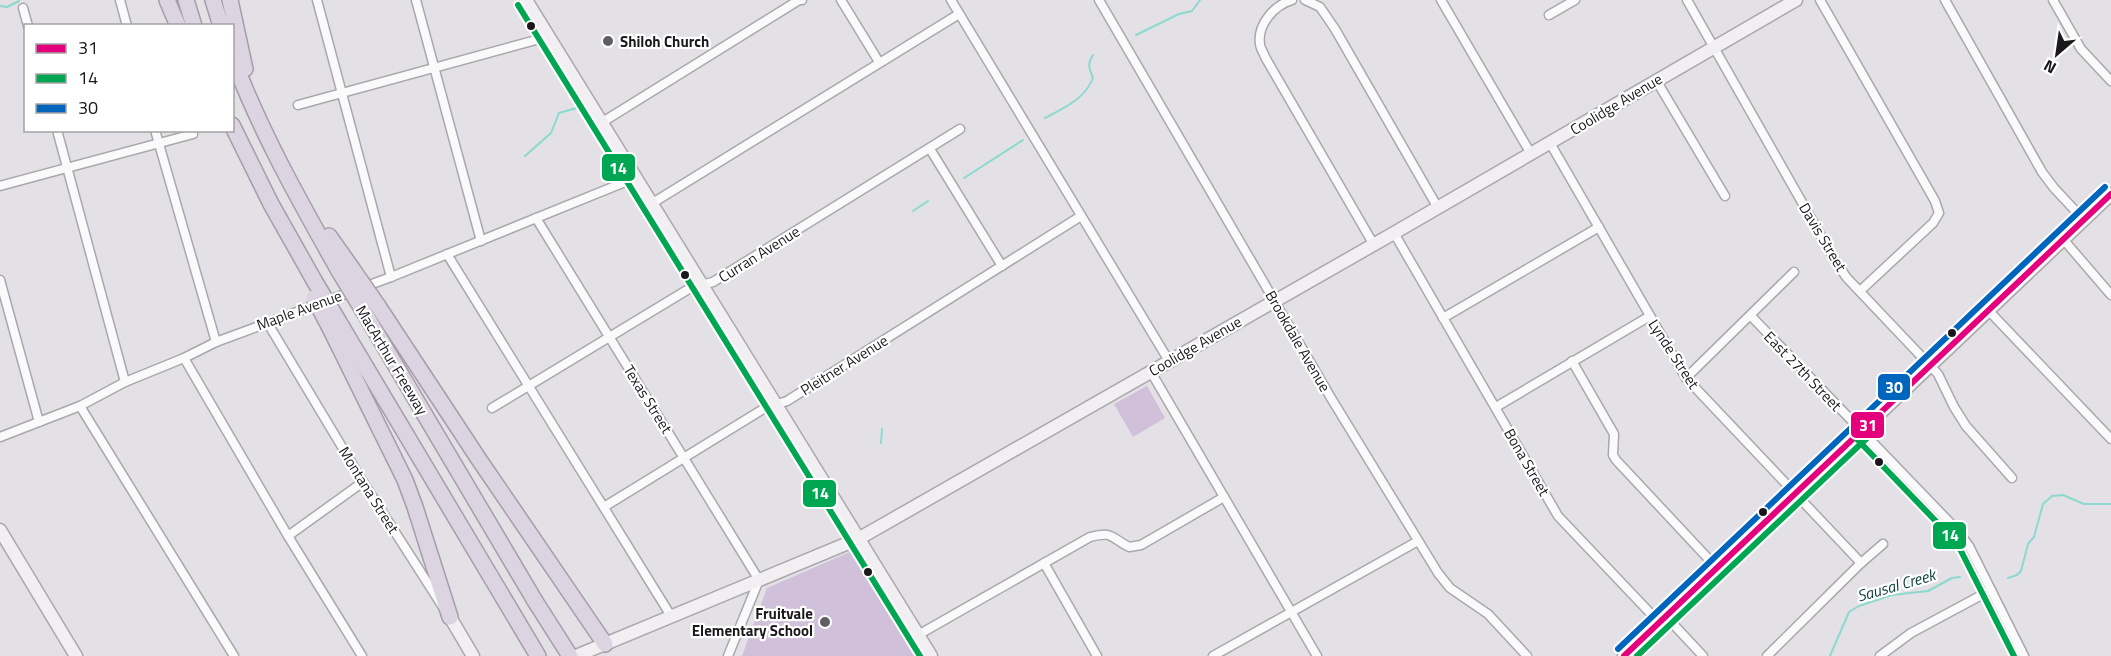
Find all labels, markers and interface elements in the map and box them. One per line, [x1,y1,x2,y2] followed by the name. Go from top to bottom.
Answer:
[525,20,537,32] unlabelled marker
[24,24,234,132] legend
[2027,24,2087,84] north arrow
[620,30,709,53] place label: Shiloh Church
[78,34,98,61] text: 31
[601,34,615,48] marker: Shiloh Church
[2039,54,2060,80] text: N
[78,64,98,91] text: 14
[1565,67,1667,141] street label: Coolidge Avenue
[78,94,98,121] text: 30
[601,153,636,182] line badge: 14
[609,156,627,180] text: 14
[1793,198,1853,276] street label: Davis Street
[714,220,804,288] street label: Curran Avenue
[679,269,691,281] unlabelled marker
[253,284,345,336] street label: Maple Avenue
[1260,286,1336,396] street label: Brookdale Avenue
[350,301,434,419] street label: MacArthur Freeway
[1144,310,1246,382] street label: Coolidge Avenue
[1643,314,1706,394] street label: Lynde Street
[1759,326,1848,417] street label: East 27th Street
[1946,327,1958,339] unlabelled marker
[796,329,892,401] street label: Pleitner Avenue
[618,360,679,438] street label: Texas Street
[1877,373,1911,401] line badge: 30
[1885,375,1903,399] text: 30
[1850,411,1885,439] line badge: 31
[1859,413,1877,437] text: 31
[1498,424,1556,501] street label: Bona Street
[333,442,405,539] street label: Montana Street
[1873,456,1885,468] unlabelled marker
[802,479,837,508] line badge: 14
[811,481,829,505] text: 14
[1757,506,1769,518] unlabelled marker
[1932,521,1967,550] line badge: 14
[1941,523,1959,547] text: 14
[1854,562,1940,608] water label: Sausal Creek
[862,566,874,578] unlabelled marker
[692,602,813,642] place label: Fruitvale Elementary School
[818,615,832,629] marker: Fruitvale Elementary School

